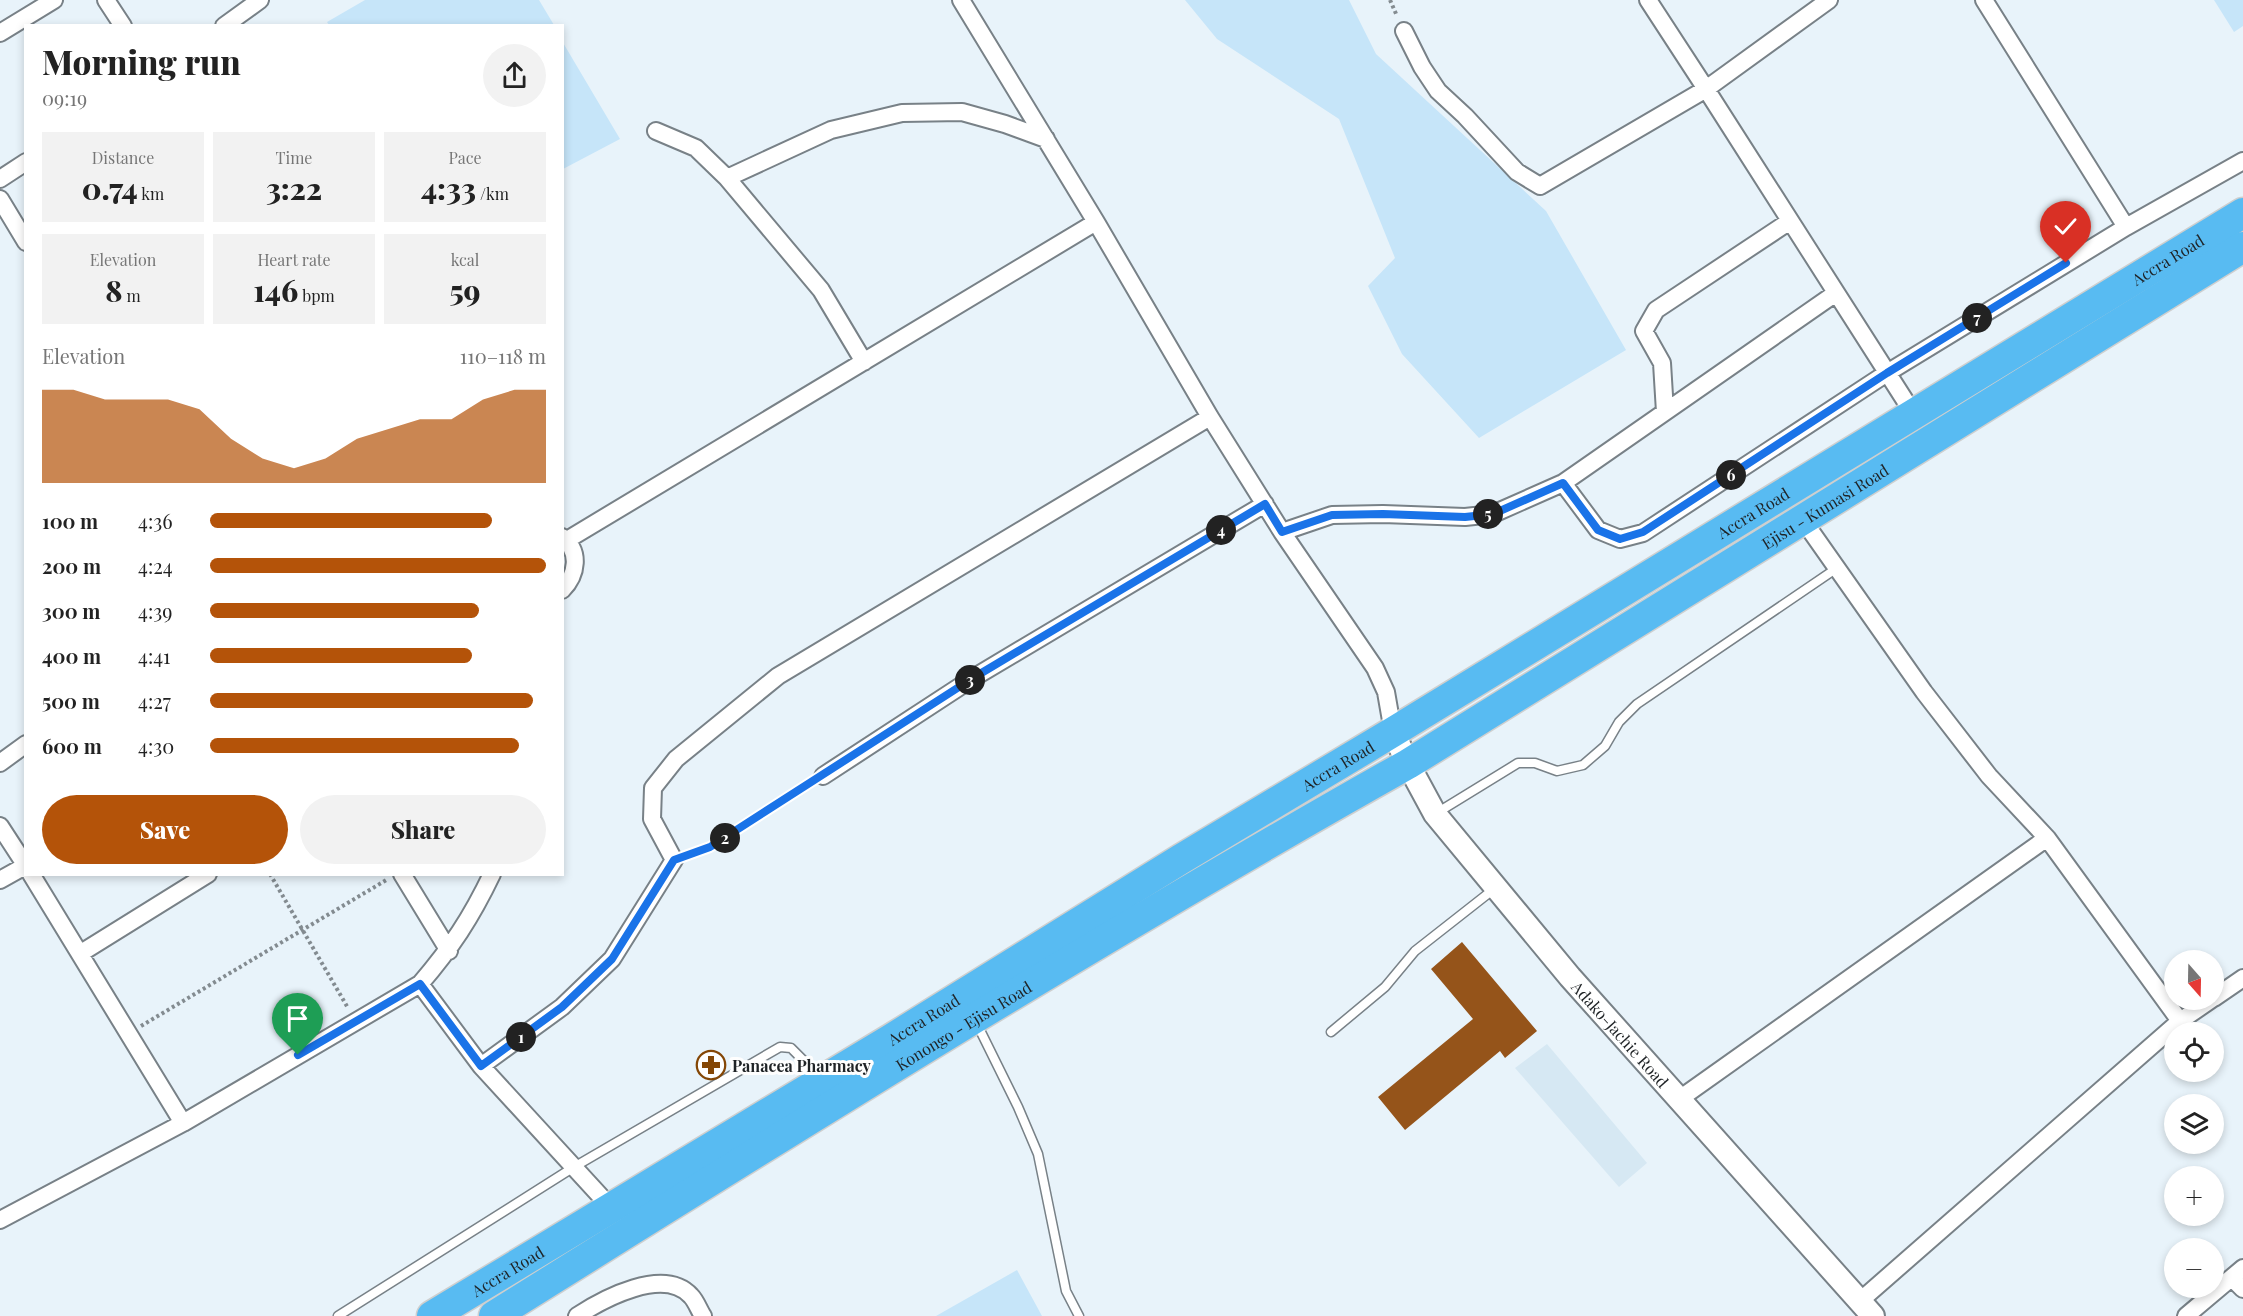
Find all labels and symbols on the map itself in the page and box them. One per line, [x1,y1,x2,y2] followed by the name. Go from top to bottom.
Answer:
[2040,201,2091,263] pin
[2127,229,2208,290] street label: Accra Road
[1962,303,1992,333] pin: 7
[1757,459,1892,553] street label: Ejisu - Kumasi Road
[1716,460,1746,490] pin: 6
[1712,482,1793,543] street label: Accra Road
[1473,499,1503,529] pin: 5
[1206,515,1236,545] pin: 4
[955,665,985,695] pin: 3
[1297,735,1378,796] street label: Accra Road
[710,823,740,853] pin: 2
[2164,950,2224,1010] north arrow
[1567,975,1674,1091] street label: Adako-Jachie Road
[891,976,1035,1075] street label: Konongo - Ejisu Road
[882,989,963,1050] street label: Accra Road
[272,993,323,1055] pin
[506,1022,536,1052] pin: 1
[695,1049,727,1081] pharmacy icon: Panacea Pharmacy
[732,1055,872,1076] place label: Panacea Pharmacy
[466,1241,547,1301] street label: Accra Road

